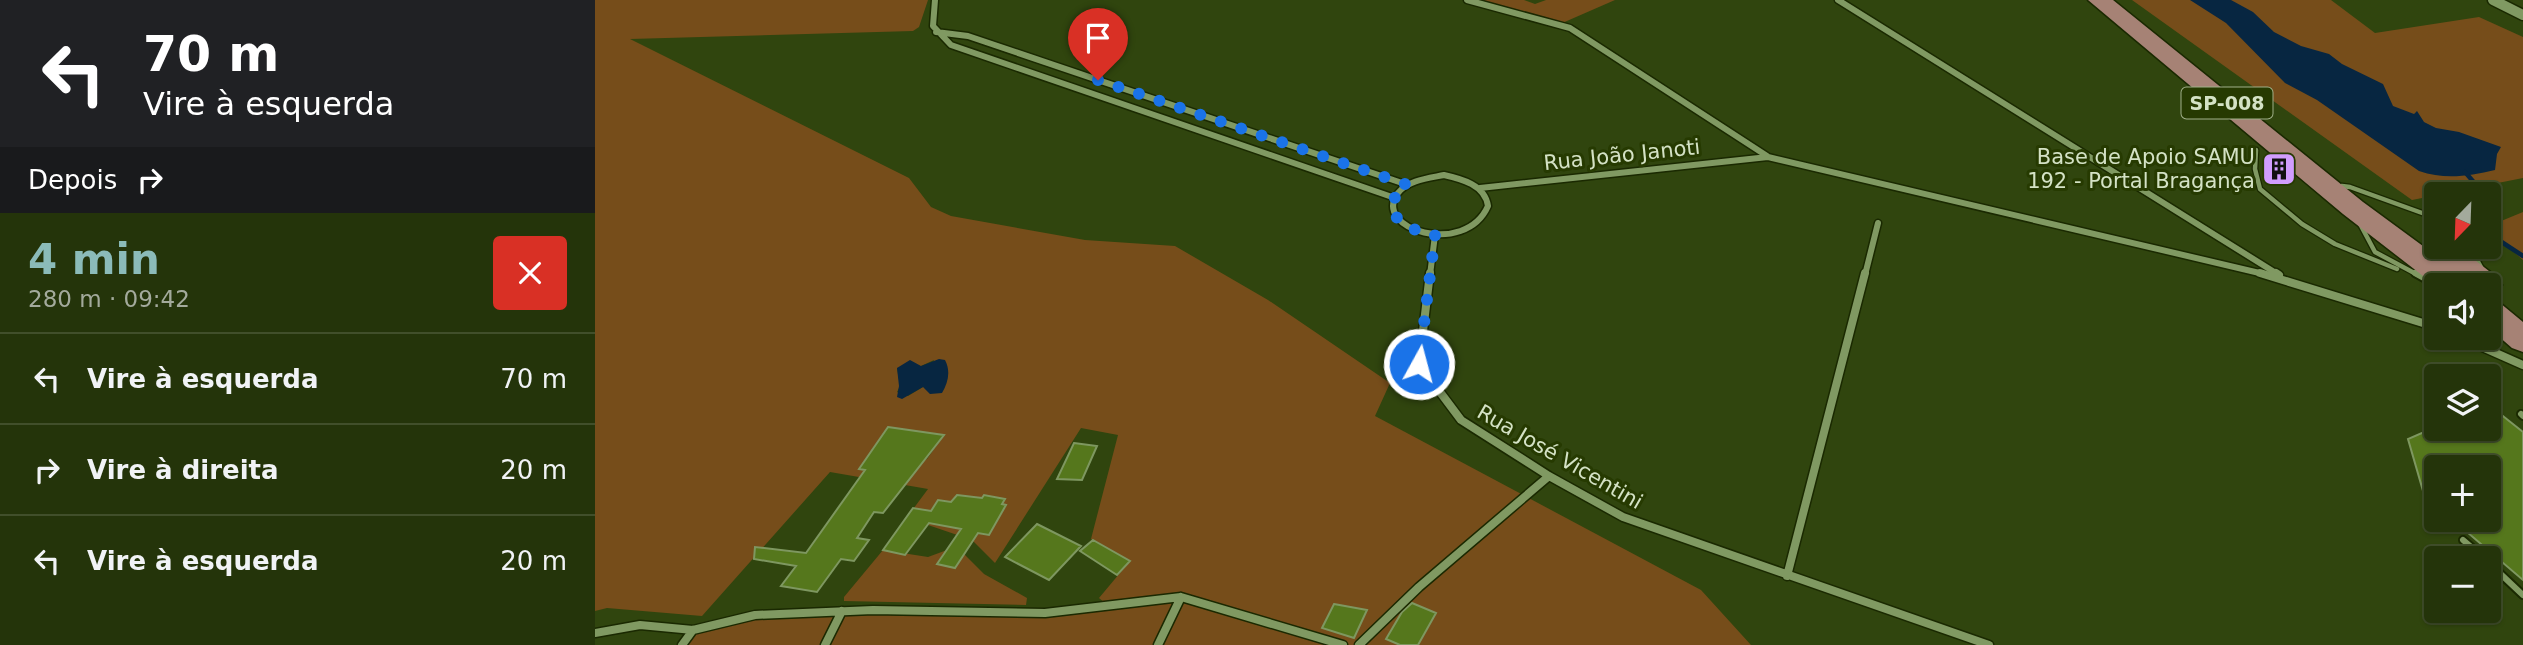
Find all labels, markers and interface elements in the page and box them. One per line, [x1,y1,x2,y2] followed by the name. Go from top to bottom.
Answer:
[1068,8,1128,80] pin
[1079,19,1117,57] icon: arrive
[143,26,279,83] text: 70 m
[28,28,119,119] icon: left
[143,85,394,123] text: Vire à esquerda
[2181,88,2273,118] road number: SP-008
[1543,135,1701,175] street label: Rua João Janoti
[2027,145,2255,193] place label: Base de Apoio SAMU 192 - Portal Bragança
[2260,150,2298,188] building icon: Base de Apoio SAMU 192 - Portal Bragança
[131,161,169,199] icon: right
[28,165,117,195] text: Depois
[2424,182,2501,259] north arrow
[2424,182,2501,623] map controls
[28,235,160,284] text: 4 min
[493,236,567,310] button: close
[2424,273,2501,350] button: sound
[28,286,190,312] text: 280 m · 09:42
[1382,327,1456,401] position arrow
[28,360,66,398] icon: left
[87,364,319,394] text: Vire à esquerda
[500,364,567,394] text: 70 m
[2424,364,2501,441] button: layers
[1473,400,1647,514] street label: Rua José Vicentini
[28,451,66,489] icon: right
[87,455,279,485] text: Vire à direita
[500,455,567,485] text: 20 m
[2424,455,2501,532] button: +
[28,542,66,580] icon: left
[87,546,319,576] text: Vire à esquerda
[500,546,567,576] text: 20 m
[2424,546,2501,623] button: −

